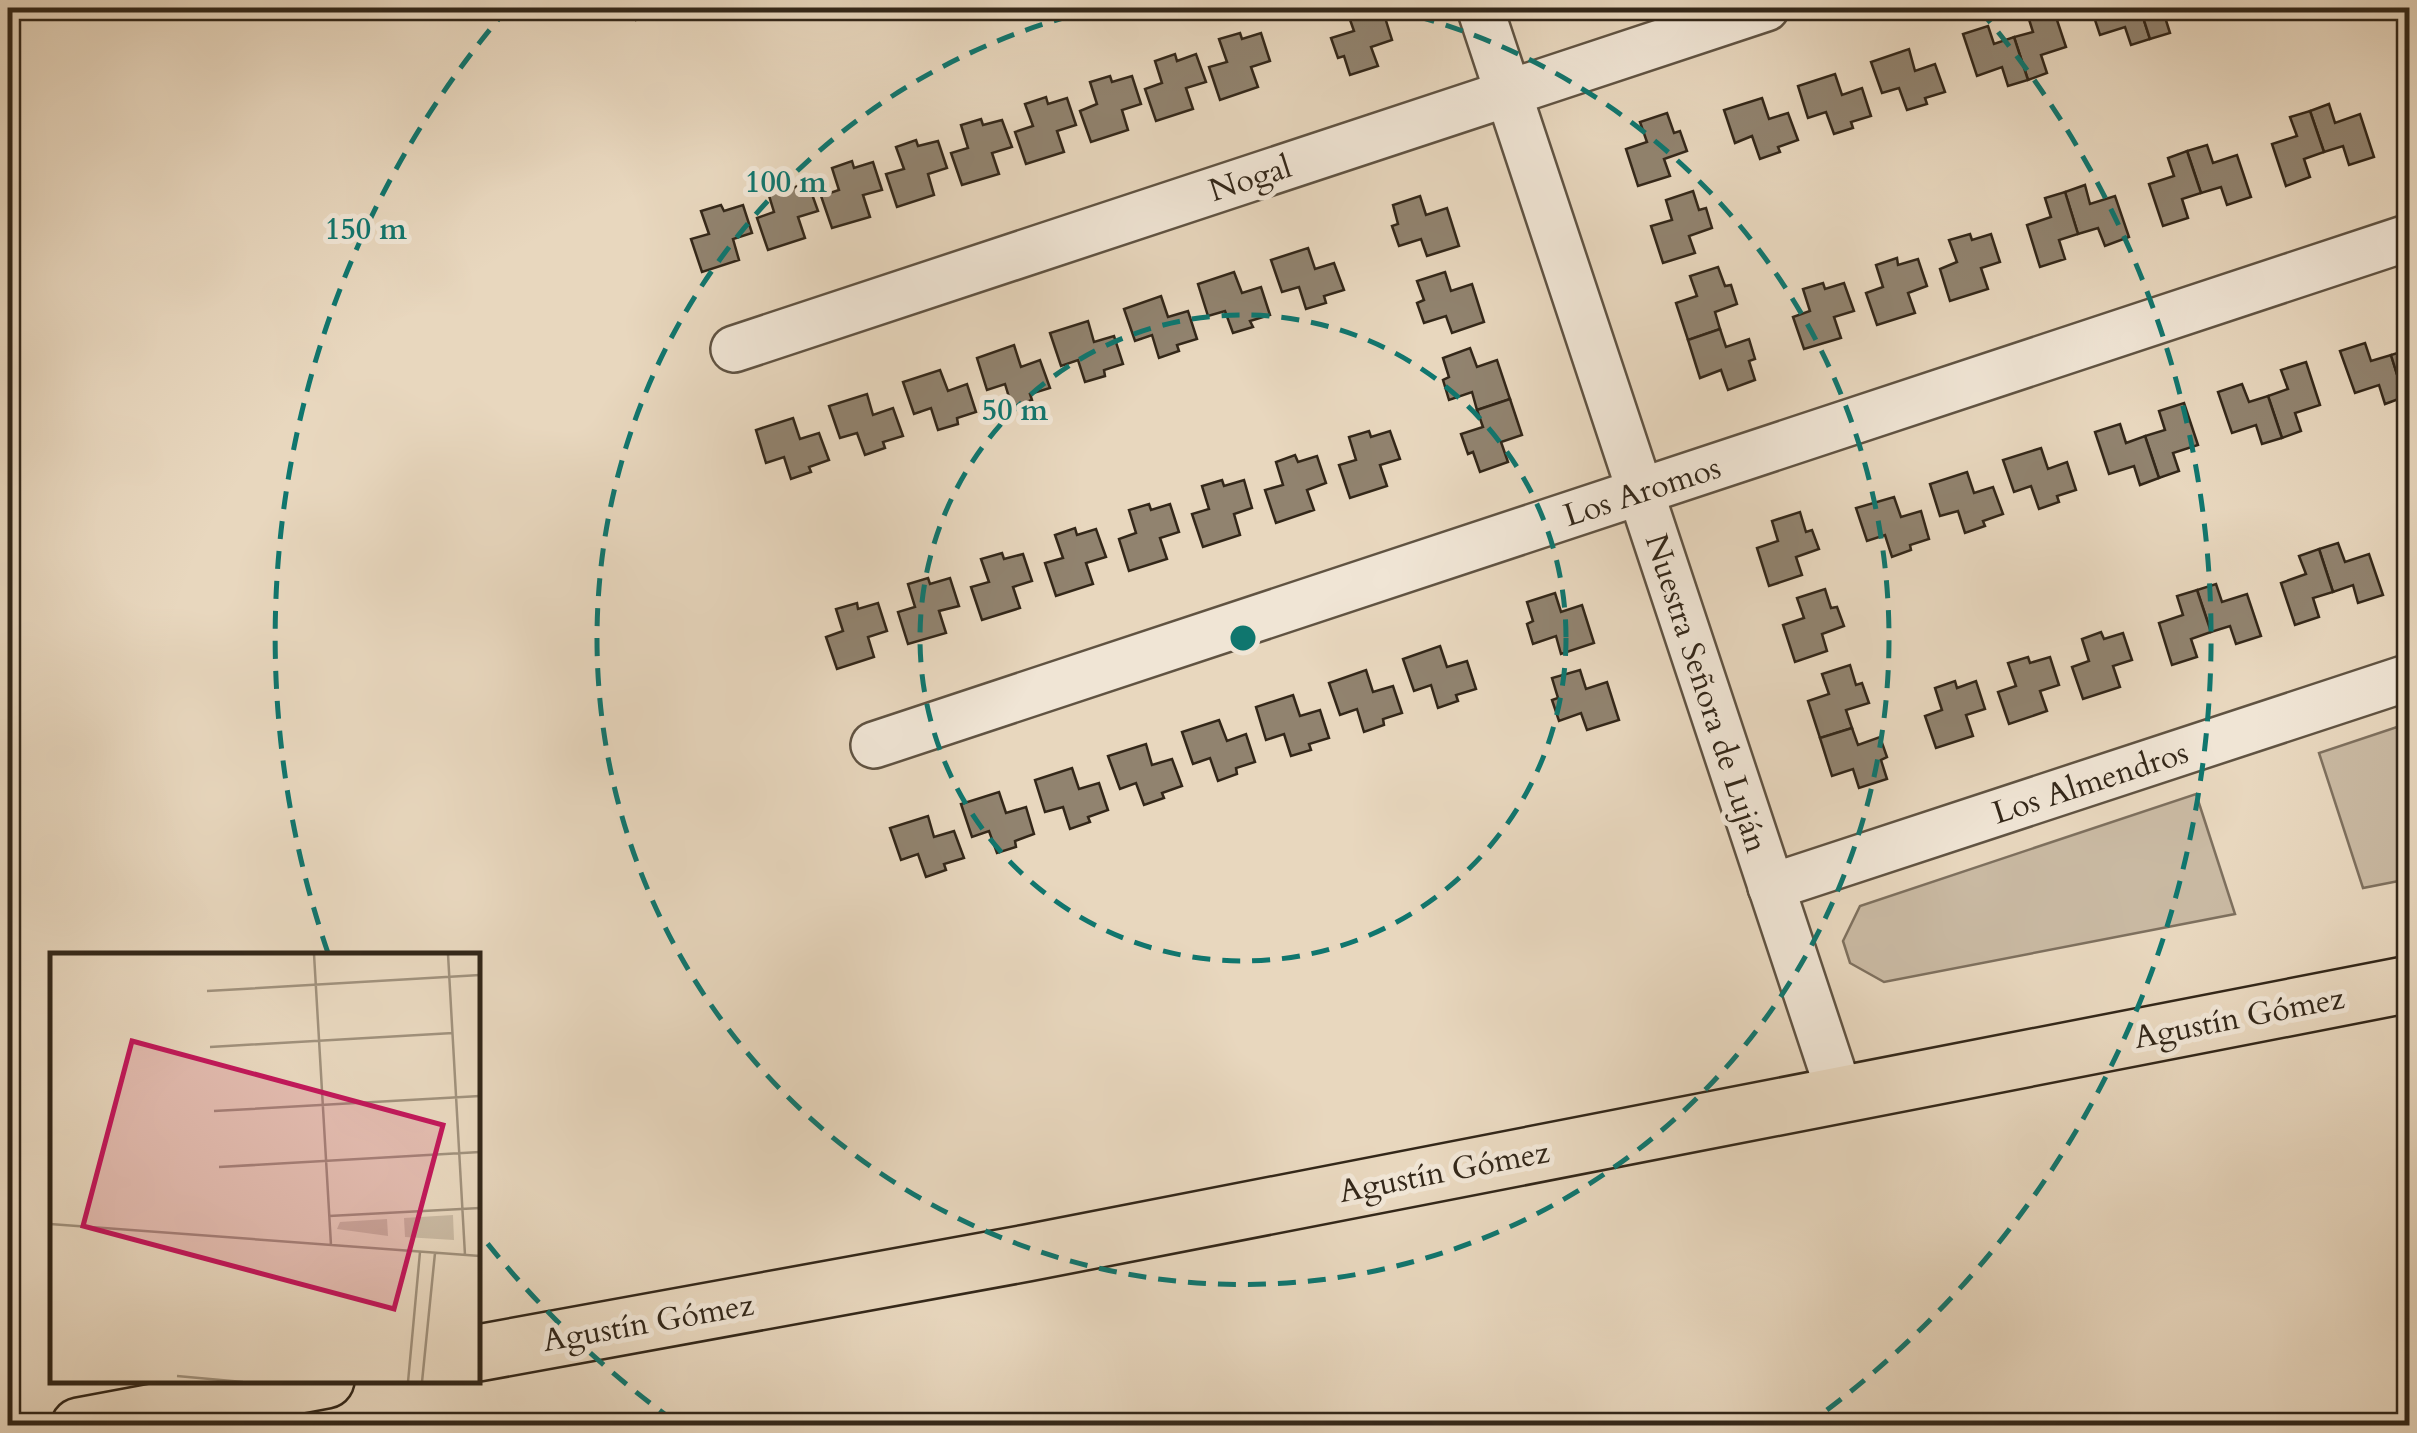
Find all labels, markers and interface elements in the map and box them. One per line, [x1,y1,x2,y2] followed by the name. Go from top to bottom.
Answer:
[1203,145,1297,213] street label: Nogal
[745,162,827,203] text: 100 m
[325,209,407,250] text: 150 m
[982,390,1049,431] text: 50 m
[1558,446,1726,538] street label: Los Aromos
[1634,528,1778,858] street label: Nuestra Señora de Luján
[1225,620,1261,656] centre of rings
[1987,731,2194,835] street label: Los Almendros
[50,953,480,1383] inset map
[2130,976,2348,1060] street label: Agustín Gómez
[1335,1130,1553,1214] street label: Agustín Gómez
[539,1283,757,1363] street label: Agustín Gómez

